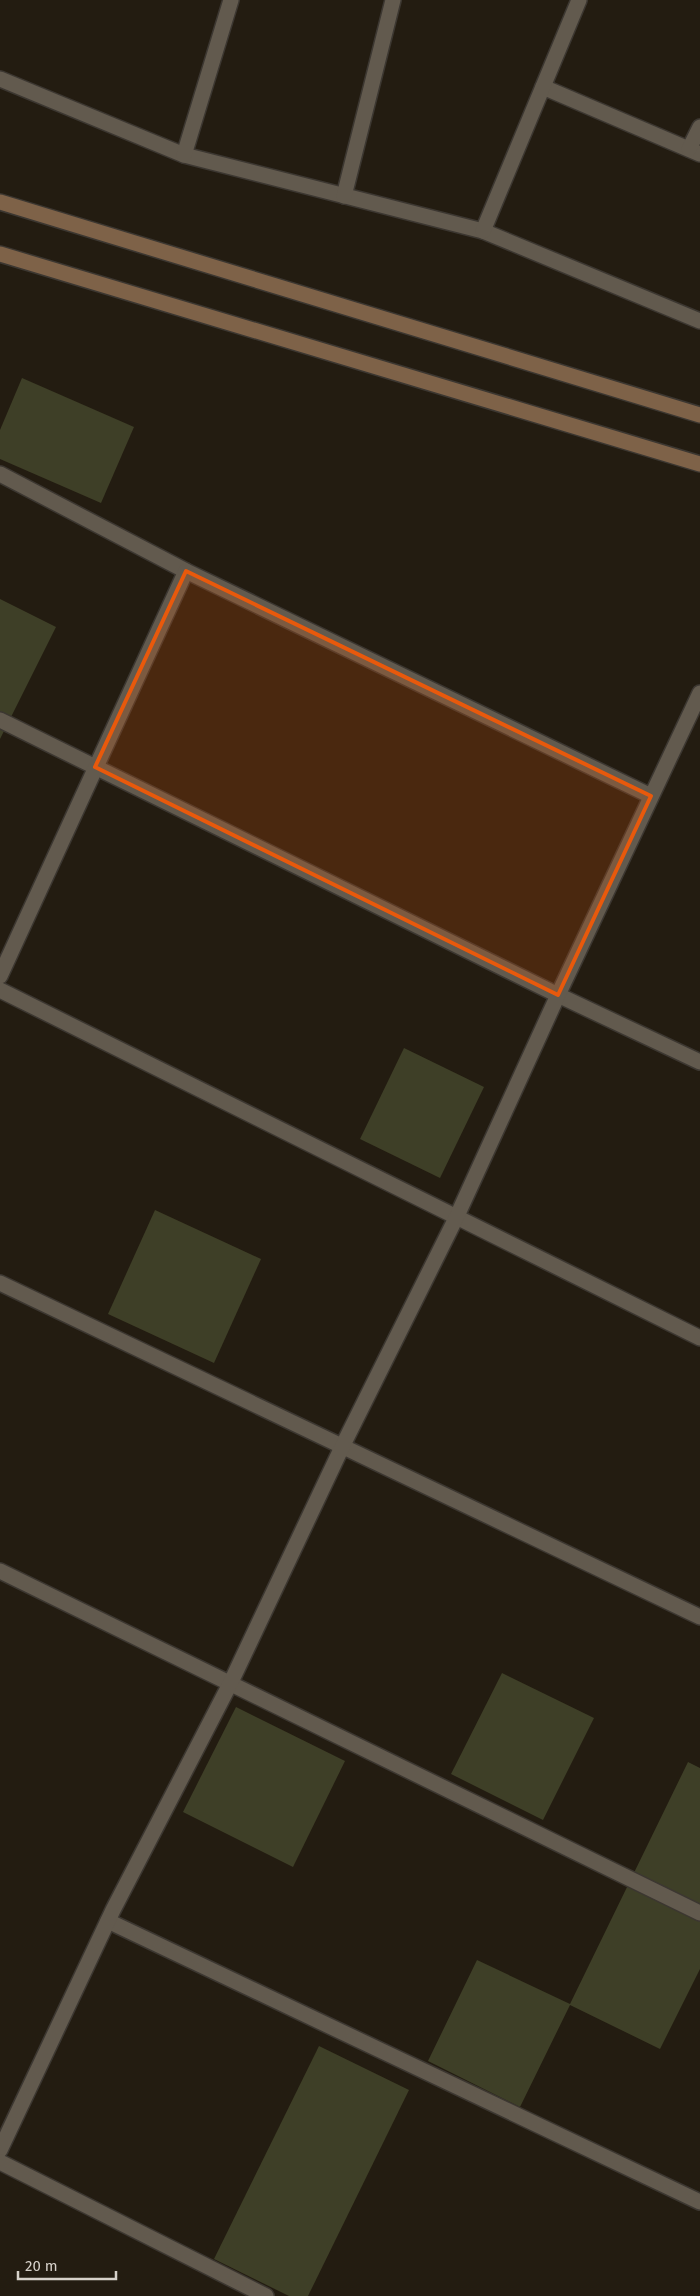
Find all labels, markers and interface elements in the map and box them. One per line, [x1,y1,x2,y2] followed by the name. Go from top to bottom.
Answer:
[18,2248,115,2280] scale bar
[25,2257,58,2275] text: 20 m

